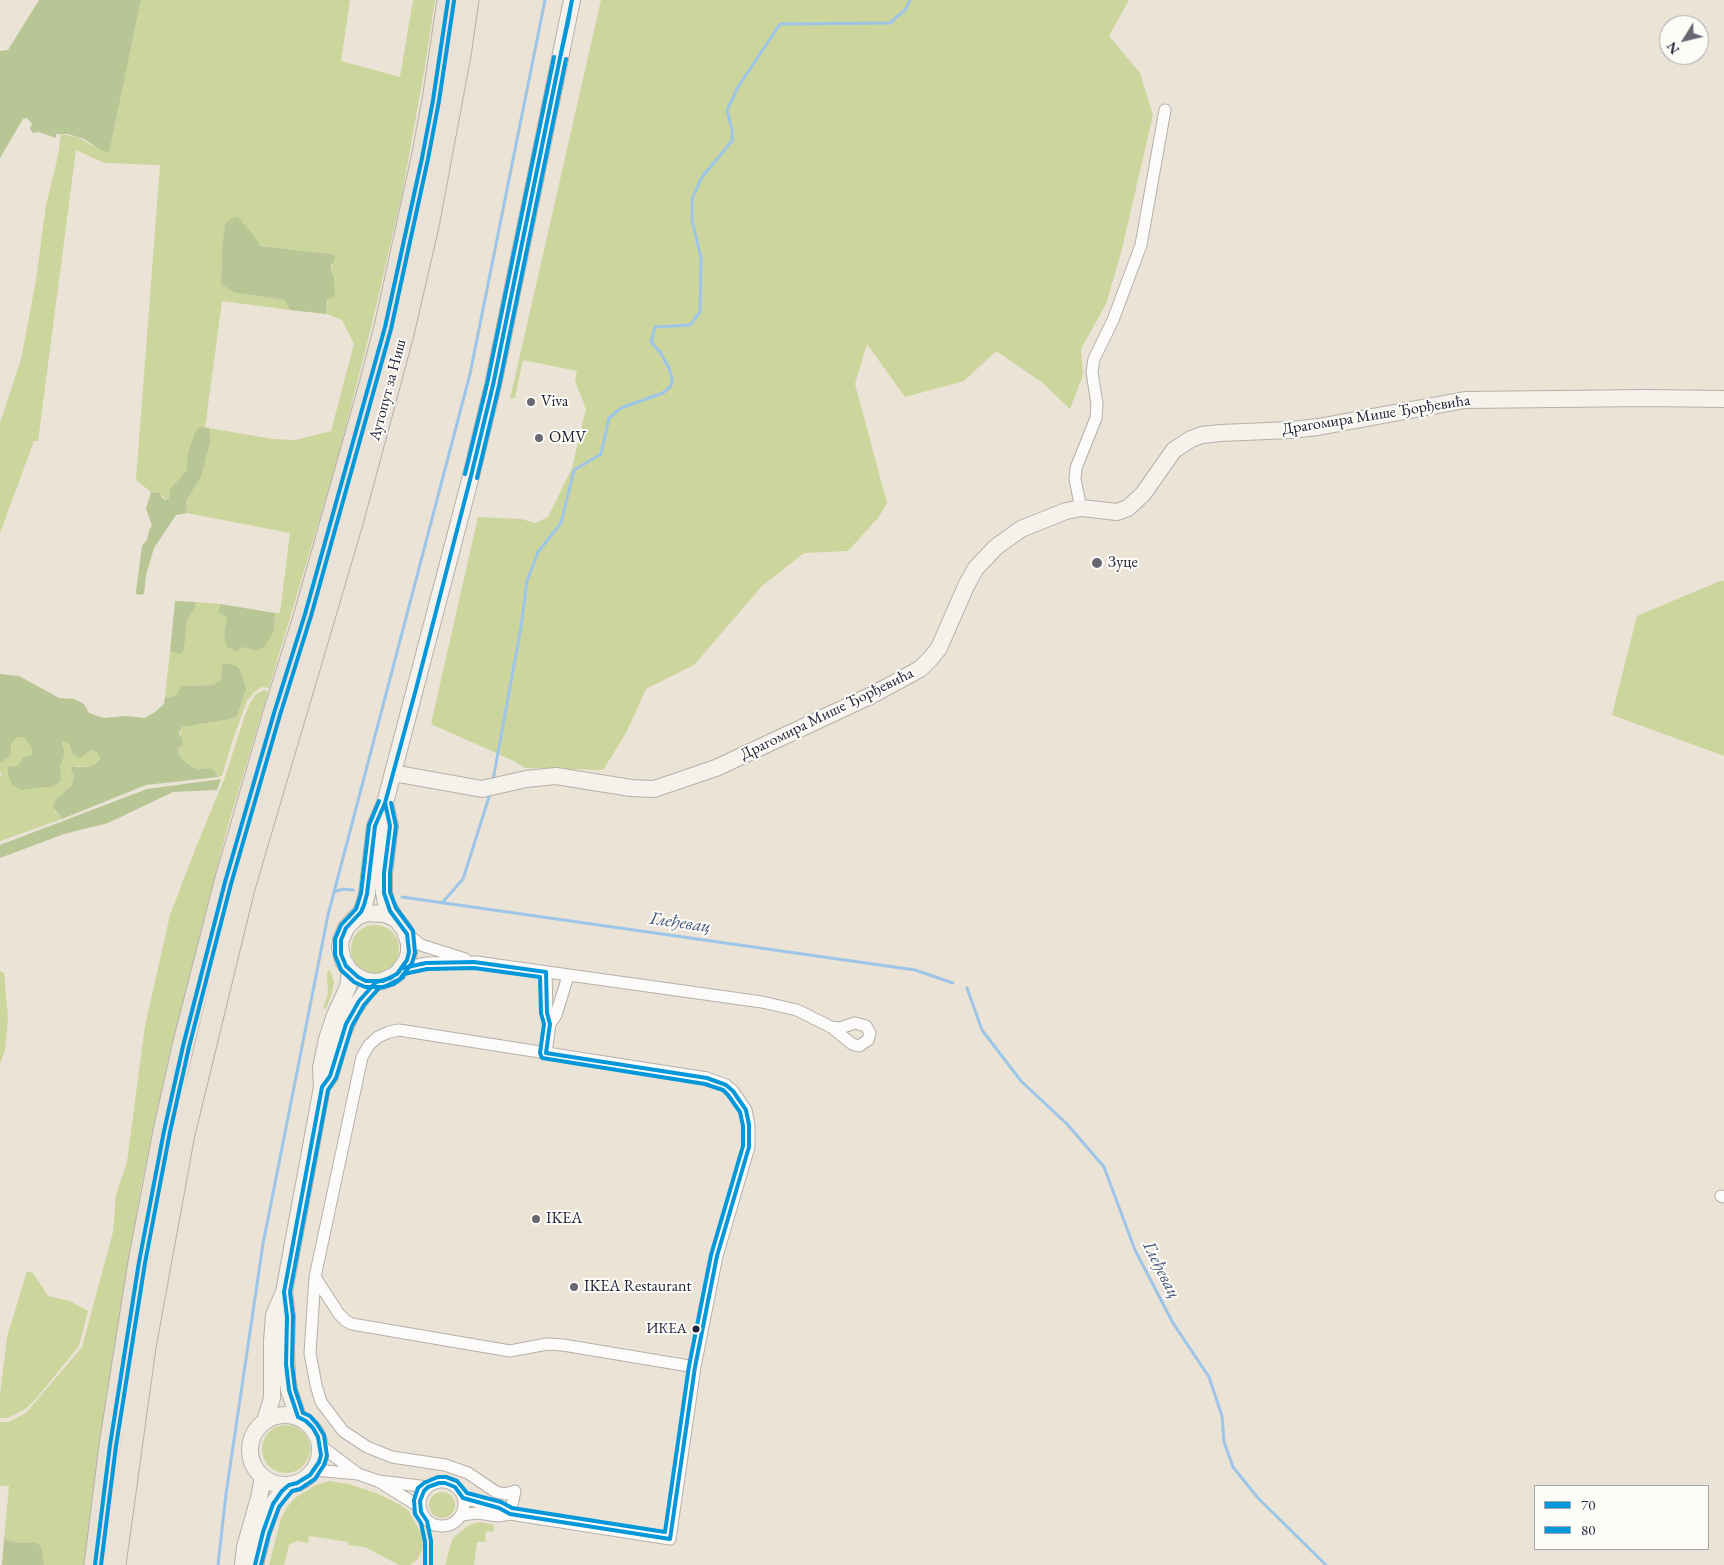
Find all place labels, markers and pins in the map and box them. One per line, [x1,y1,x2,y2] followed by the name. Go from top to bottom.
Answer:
[541,392,569,412] place label: Viva
[525,396,537,408] marker: Viva
[549,428,586,448] place label: OMV
[533,432,545,444] marker: OMV
[1108,553,1138,573] place label: Зуце
[1090,556,1104,570] marker: Зуце
[546,1209,582,1229] place label: IKEA
[530,1213,542,1225] marker: IKEA
[584,1277,691,1297] place label: IKEA Restaurant
[568,1281,580,1293] marker: IKEA Restaurant
[646,1320,687,1338] place label: ИКЕА
[691,1324,701,1334] marker: ИКЕА

